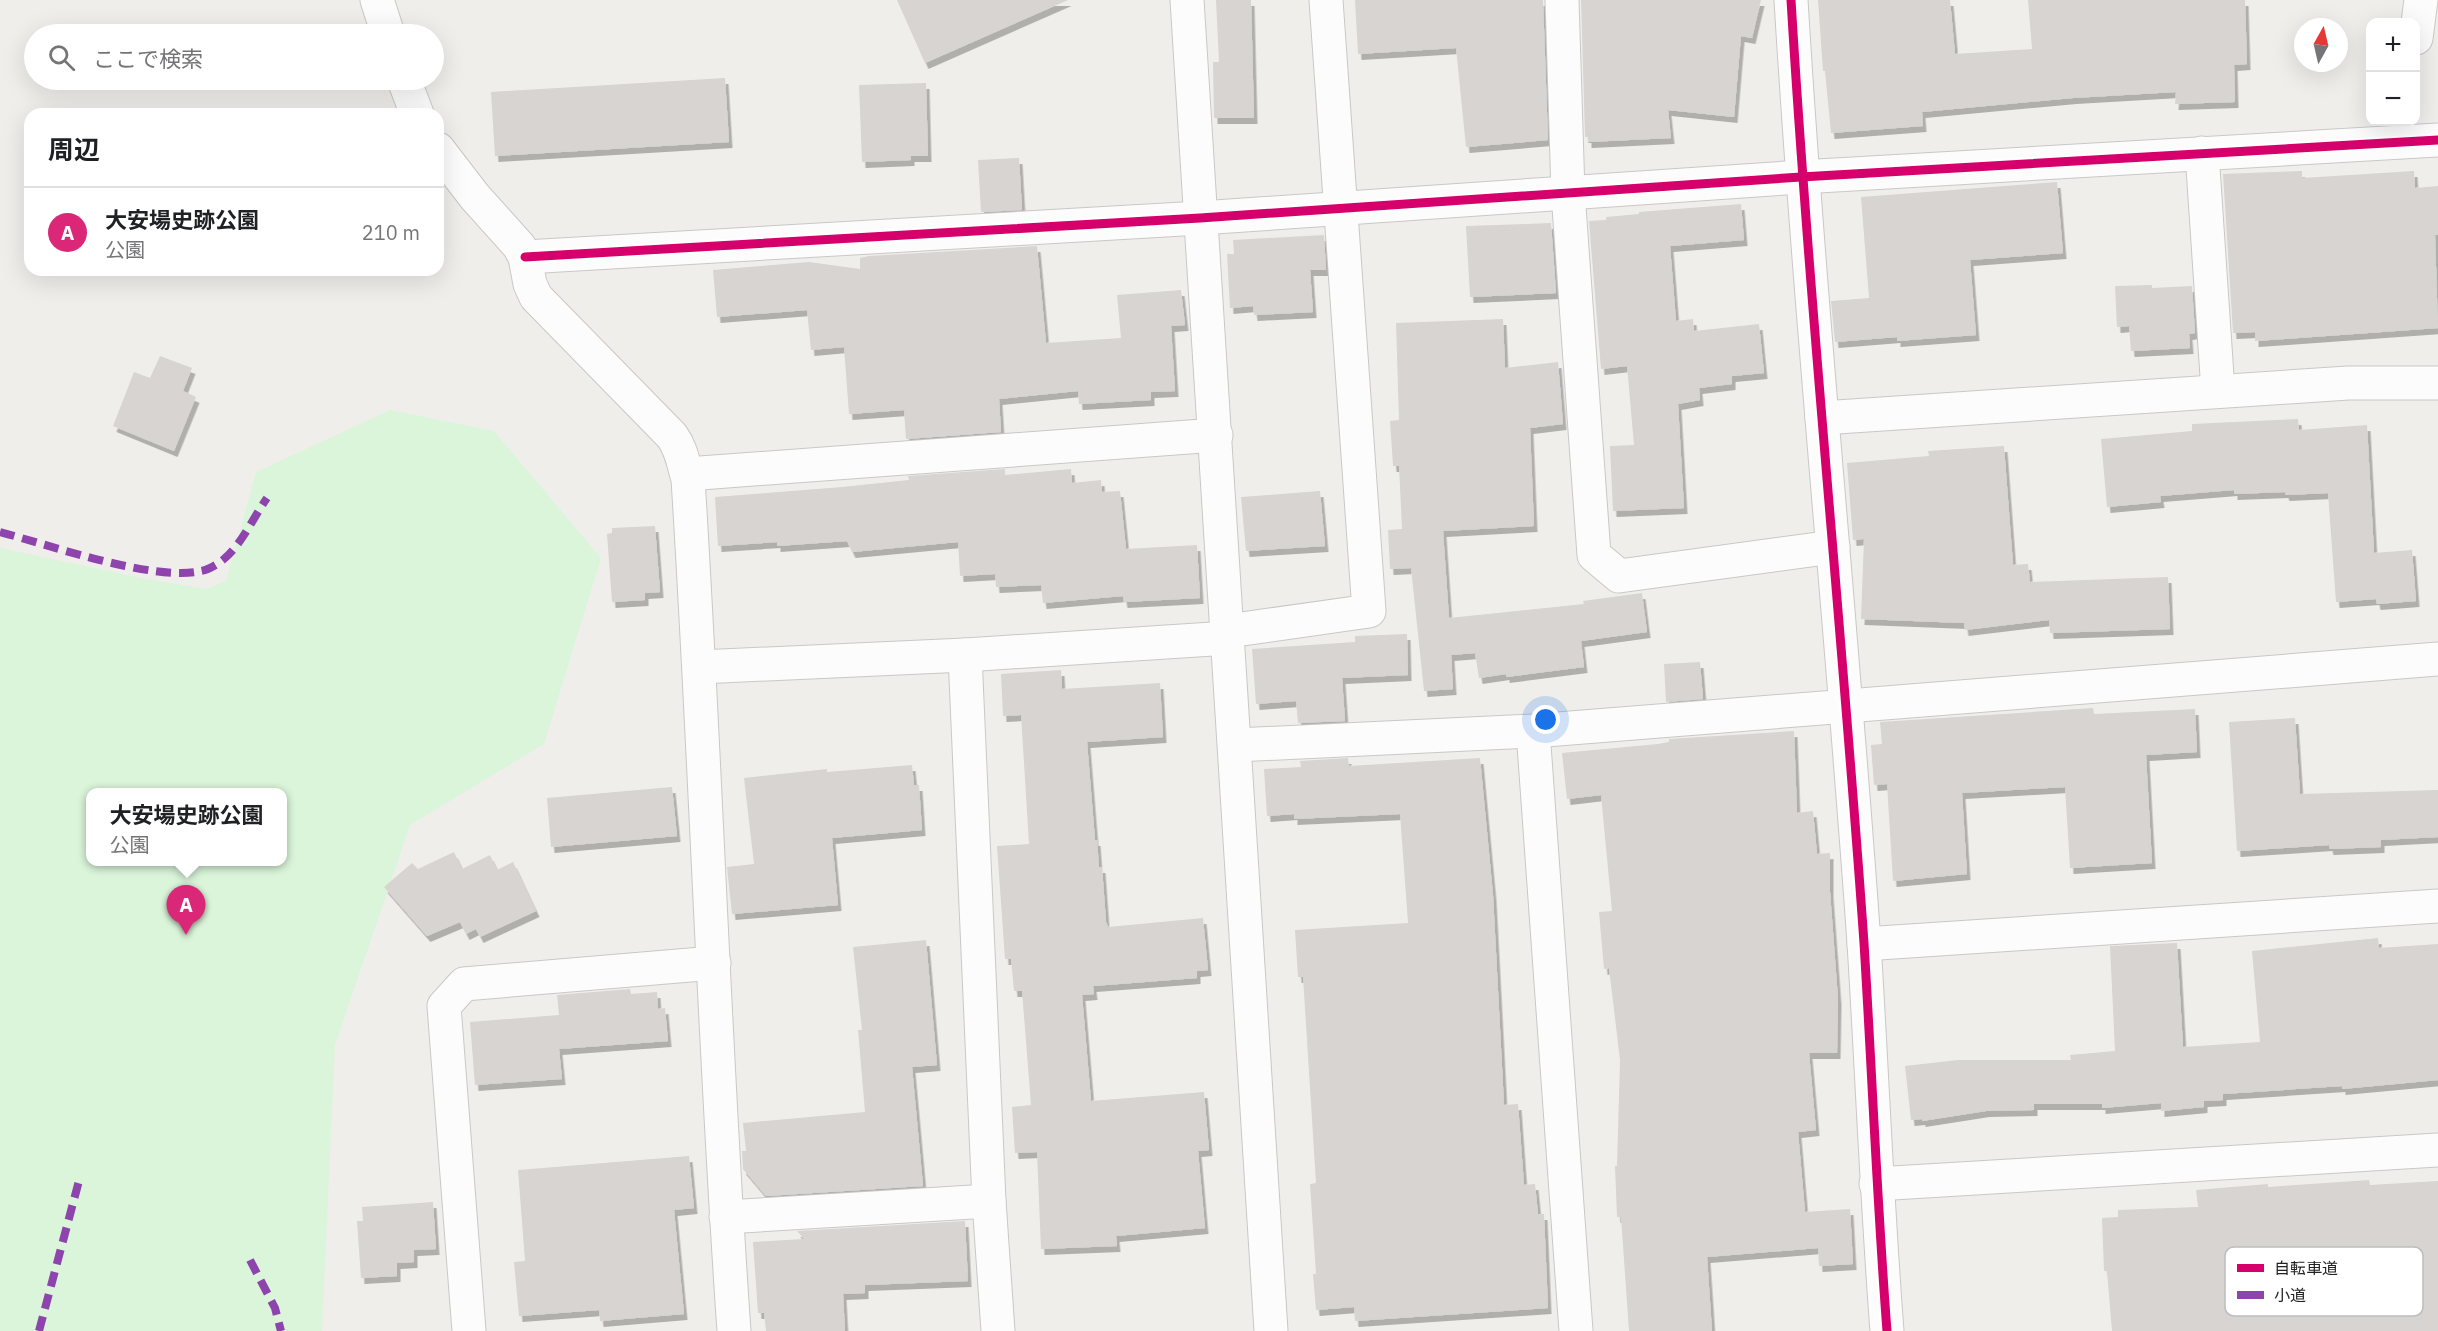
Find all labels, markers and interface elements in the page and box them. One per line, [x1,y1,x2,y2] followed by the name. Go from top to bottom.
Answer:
[2294,18,2348,72] north arrow
[2366,18,2420,126] map controls
[2366,18,2420,72] button: +
[24,24,444,90] search box
[45,41,78,74] icon: search
[93,44,203,73] text: ここで検索
[2366,72,2420,126] button: −
[48,132,100,166] text: 周辺
[105,205,259,234] text: 大安場史跡公園
[61,219,74,246] text: A
[362,219,420,246] text: 210 m
[105,236,145,263] text: 公園
[1531,705,1560,734] your location
[86,788,287,866] popup
[109,800,264,829] text: 大安場史跡公園
[109,831,149,858] text: 公園
[166,886,206,935] pin: A
[2225,1247,2423,1316] legend
[2274,1258,2338,1278] text: 自転車道
[2274,1285,2306,1305] text: 小道

